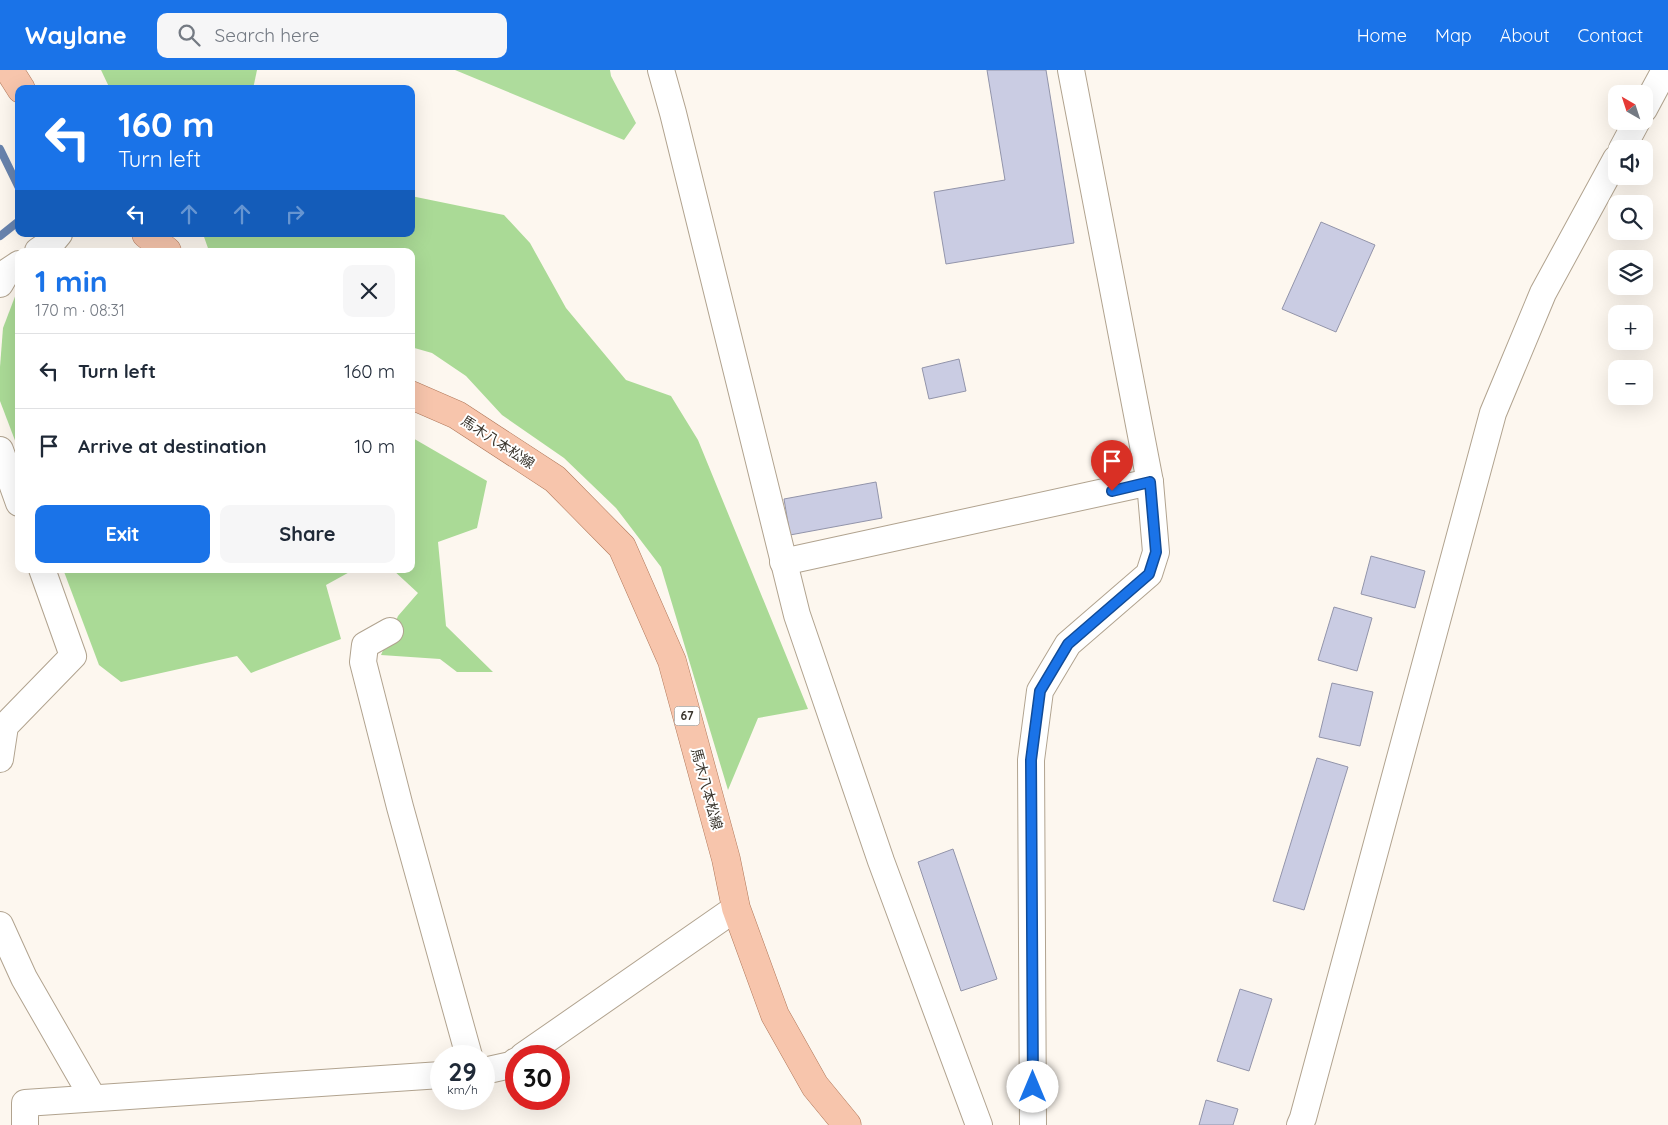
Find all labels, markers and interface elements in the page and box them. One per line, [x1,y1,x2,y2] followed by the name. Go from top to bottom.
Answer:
[157,13,507,58] search box
[25,20,127,50] text: Waylane
[175,21,203,49] icon: search
[215,23,319,47] text: Search here
[1357,24,1407,47] text: Home
[1435,24,1472,47] text: Map
[1500,24,1550,47] text: About
[1578,24,1643,47] text: Contact
[1608,85,1652,130] north arrow
[1608,85,1653,405] map controls
[118,102,215,146] text: 160 m
[35,105,100,170] icon: left
[1608,140,1653,185] button: sound
[118,145,201,173] text: Turn left
[1608,195,1653,240] button: search
[122,200,150,228] icon: left
[175,200,203,228] icon: ahead
[228,200,256,228] icon: ahead
[281,200,309,228] icon: right
[1608,250,1653,295] button: layers
[35,262,108,300] text: 1 min
[343,265,395,317] button: close
[35,300,125,320] text: 170 m · 08:31
[1608,305,1653,350] button: +
[35,357,63,385] icon: left
[78,359,156,383] text: Turn left
[344,359,395,383] text: 160 m
[1608,360,1653,405] button: −
[458,412,538,472] street label: 馬木八本松線
[35,432,63,460] icon: arrive
[78,434,267,458] text: Arrive at destination
[354,434,395,458] text: 10 m
[1091,440,1133,491] pin
[1098,447,1126,475] icon: arrive
[35,505,210,563] button: Exit
[220,505,395,563] button: Share
[674,706,700,726] road number: 67
[687,746,727,832] street label: 馬木八本松線
[505,1045,570,1110] speed limit sign: 30
[448,1056,477,1087] text: 29
[1006,1060,1058,1112] position arrow
[447,1082,478,1097] text: km/h

